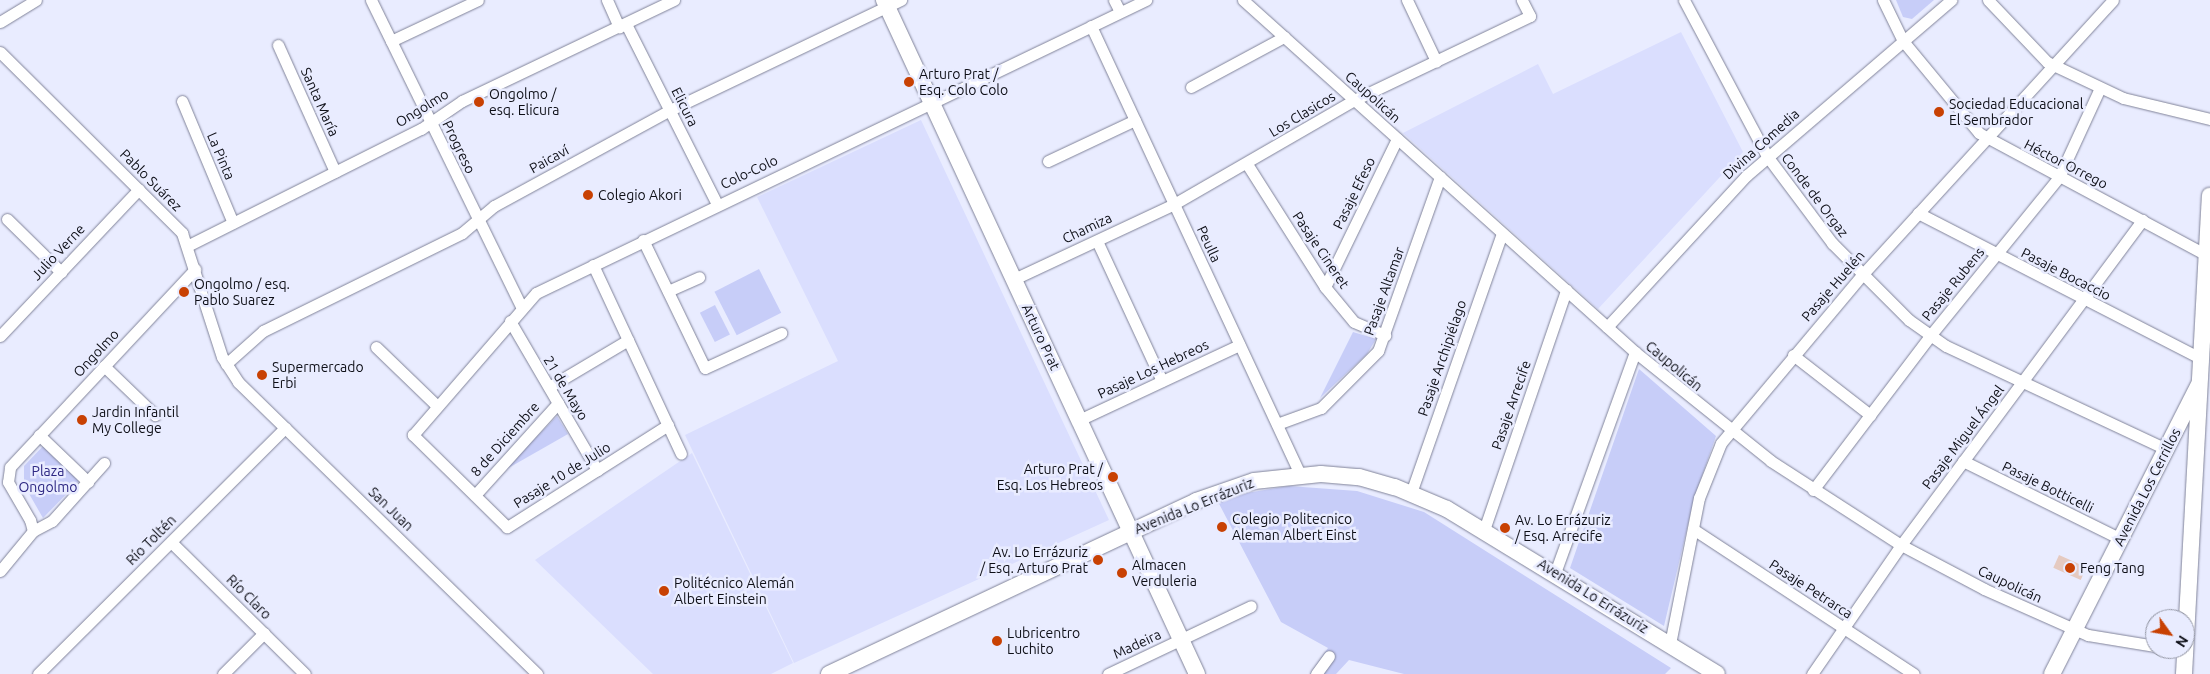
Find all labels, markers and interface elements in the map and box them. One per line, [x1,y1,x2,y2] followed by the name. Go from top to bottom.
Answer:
[297,65,343,139] street label: Santa María
[919,66,1008,98] place label: Arturo Prat / Esq. Colo Colo
[1342,68,1404,126] street label: Caupolicán
[903,76,915,88] marker: Arturo Prat / Esq. Colo Colo
[393,85,451,131] street label: Ongolmo
[668,85,702,129] street label: Elicura
[489,86,560,118] place label: Ongolmo / esq. Elicura
[1266,88,1338,140] street label: Los Clasicos
[473,96,485,108] marker: Ongolmo / esq. Elicura
[1949,96,2083,128] place label: Sociedad Educacional El Sembrador
[1719,105,1803,183] street label: Divina Comedia
[1933,106,1945,118] marker: Sociedad Educacional El Sembrador
[439,118,479,176] street label: Progreso
[204,130,238,182] street label: La Pinta
[2021,136,2111,192] street label: Héctor Orrego
[526,141,572,177] street label: Paicaví
[117,146,185,214] street label: Pablo Suárez
[1778,150,1852,240] street label: Conde de Orgaz
[718,151,780,193] street label: Colo-Colo
[1329,154,1379,232] street label: Pasaje Efeso
[598,187,682,203] place label: Colegio Akori
[582,189,594,201] marker: Colegio Akori
[1289,208,1353,292] street label: Pasaje Cineret
[1059,209,1115,247] street label: Chamiza
[28,220,88,284] street label: Julio Verne
[1193,223,1225,265] street label: Peulla
[1360,244,1408,338] street label: Pasaje Altamar
[1918,244,1988,324] street label: Pasaje Rubens
[2018,244,2114,304] street label: Pasaje Bocaccio
[1798,247,1868,325] street label: Pasaje Huelén
[194,276,290,308] place label: Ongolmo / esq. Pablo Suarez
[178,286,190,298] marker: Ongolmo / esq. Pablo Suarez
[1414,298,1470,418] street label: Pasaje Archipiélago
[1018,301,1064,373] street label: Arturo Prat
[70,326,122,380] street label: Ongolmo
[1095,336,1211,402] street label: Pasaje Los Hebreos
[1642,337,1706,395] street label: Caupolicán
[540,353,592,423] street label: 21 de Mayo
[1488,358,1534,452] street label: Pasaje Arrecife
[272,359,364,392] place label: Supermercado Erbi
[256,369,268,381] marker: Supermercado Erbi
[1918,382,2008,492] street label: Pasaje Miguel Ángel
[467,398,543,480] street label: 8 de Diciembre
[92,404,179,437] place label: Jardin Infantil My College
[76,414,88,426] marker: Jardin Infantil My College
[2110,425,2184,549] street label: Avenida Los Cerrillos
[510,438,614,512] street label: Pasaje 10 de Julio
[2000,458,2096,516] street label: Pasaje Botticelli
[997,461,1103,494] place label: Arturo Prat / Esq. Los Hebreos
[18,463,78,496] park label: Plaza Ongolmo
[1107,471,1119,483] marker: Arturo Prat / Esq. Los Hebreos
[1132,474,1256,538] street label: Avenida Lo Errázuriz
[365,484,417,534] street label: San Juan
[1232,511,1357,544] place label: Colegio Politecnico Aleman Albert Einst
[123,512,179,568] street label: Río Toltén
[1515,512,1611,544] place label: Av. Lo Errázuriz / Esq. Arrecife
[1216,521,1228,533] marker: Colegio Politecnico Aleman Albert Einst
[1499,522,1511,534] marker: Av. Lo Errázuriz / Esq. Arrecife
[980,544,1088,576] place label: Av. Lo Errázuriz / Esq. Arturo Prat
[1092,554,1104,566] marker: Av. Lo Errázuriz / Esq. Arturo Prat
[1535,555,1651,637] street label: Avenida Lo Errázuriz
[1766,556,1856,622] street label: Pasaje Petrarca
[1132,557,1197,590] place label: Almacen Verduleria
[2080,560,2145,576] place label: Feng Tang
[1975,562,2045,606] street label: Caupolicán
[2064,562,2076,574] marker: Feng Tang
[1116,567,1128,579] marker: Almacen Verduleria
[223,571,275,623] street label: Río Claro
[674,575,794,608] place label: Politécnico Alemán Albert Einstein
[658,585,670,597] marker: Politécnico Alemán Albert Einstein
[2145,609,2195,659] north arrow
[1007,625,1080,658] place label: Lubricentro Luchito
[1110,626,1164,662] street label: Madeira
[2172,633,2191,650] text: N
[991,635,1003,647] marker: Lubricentro Luchito

